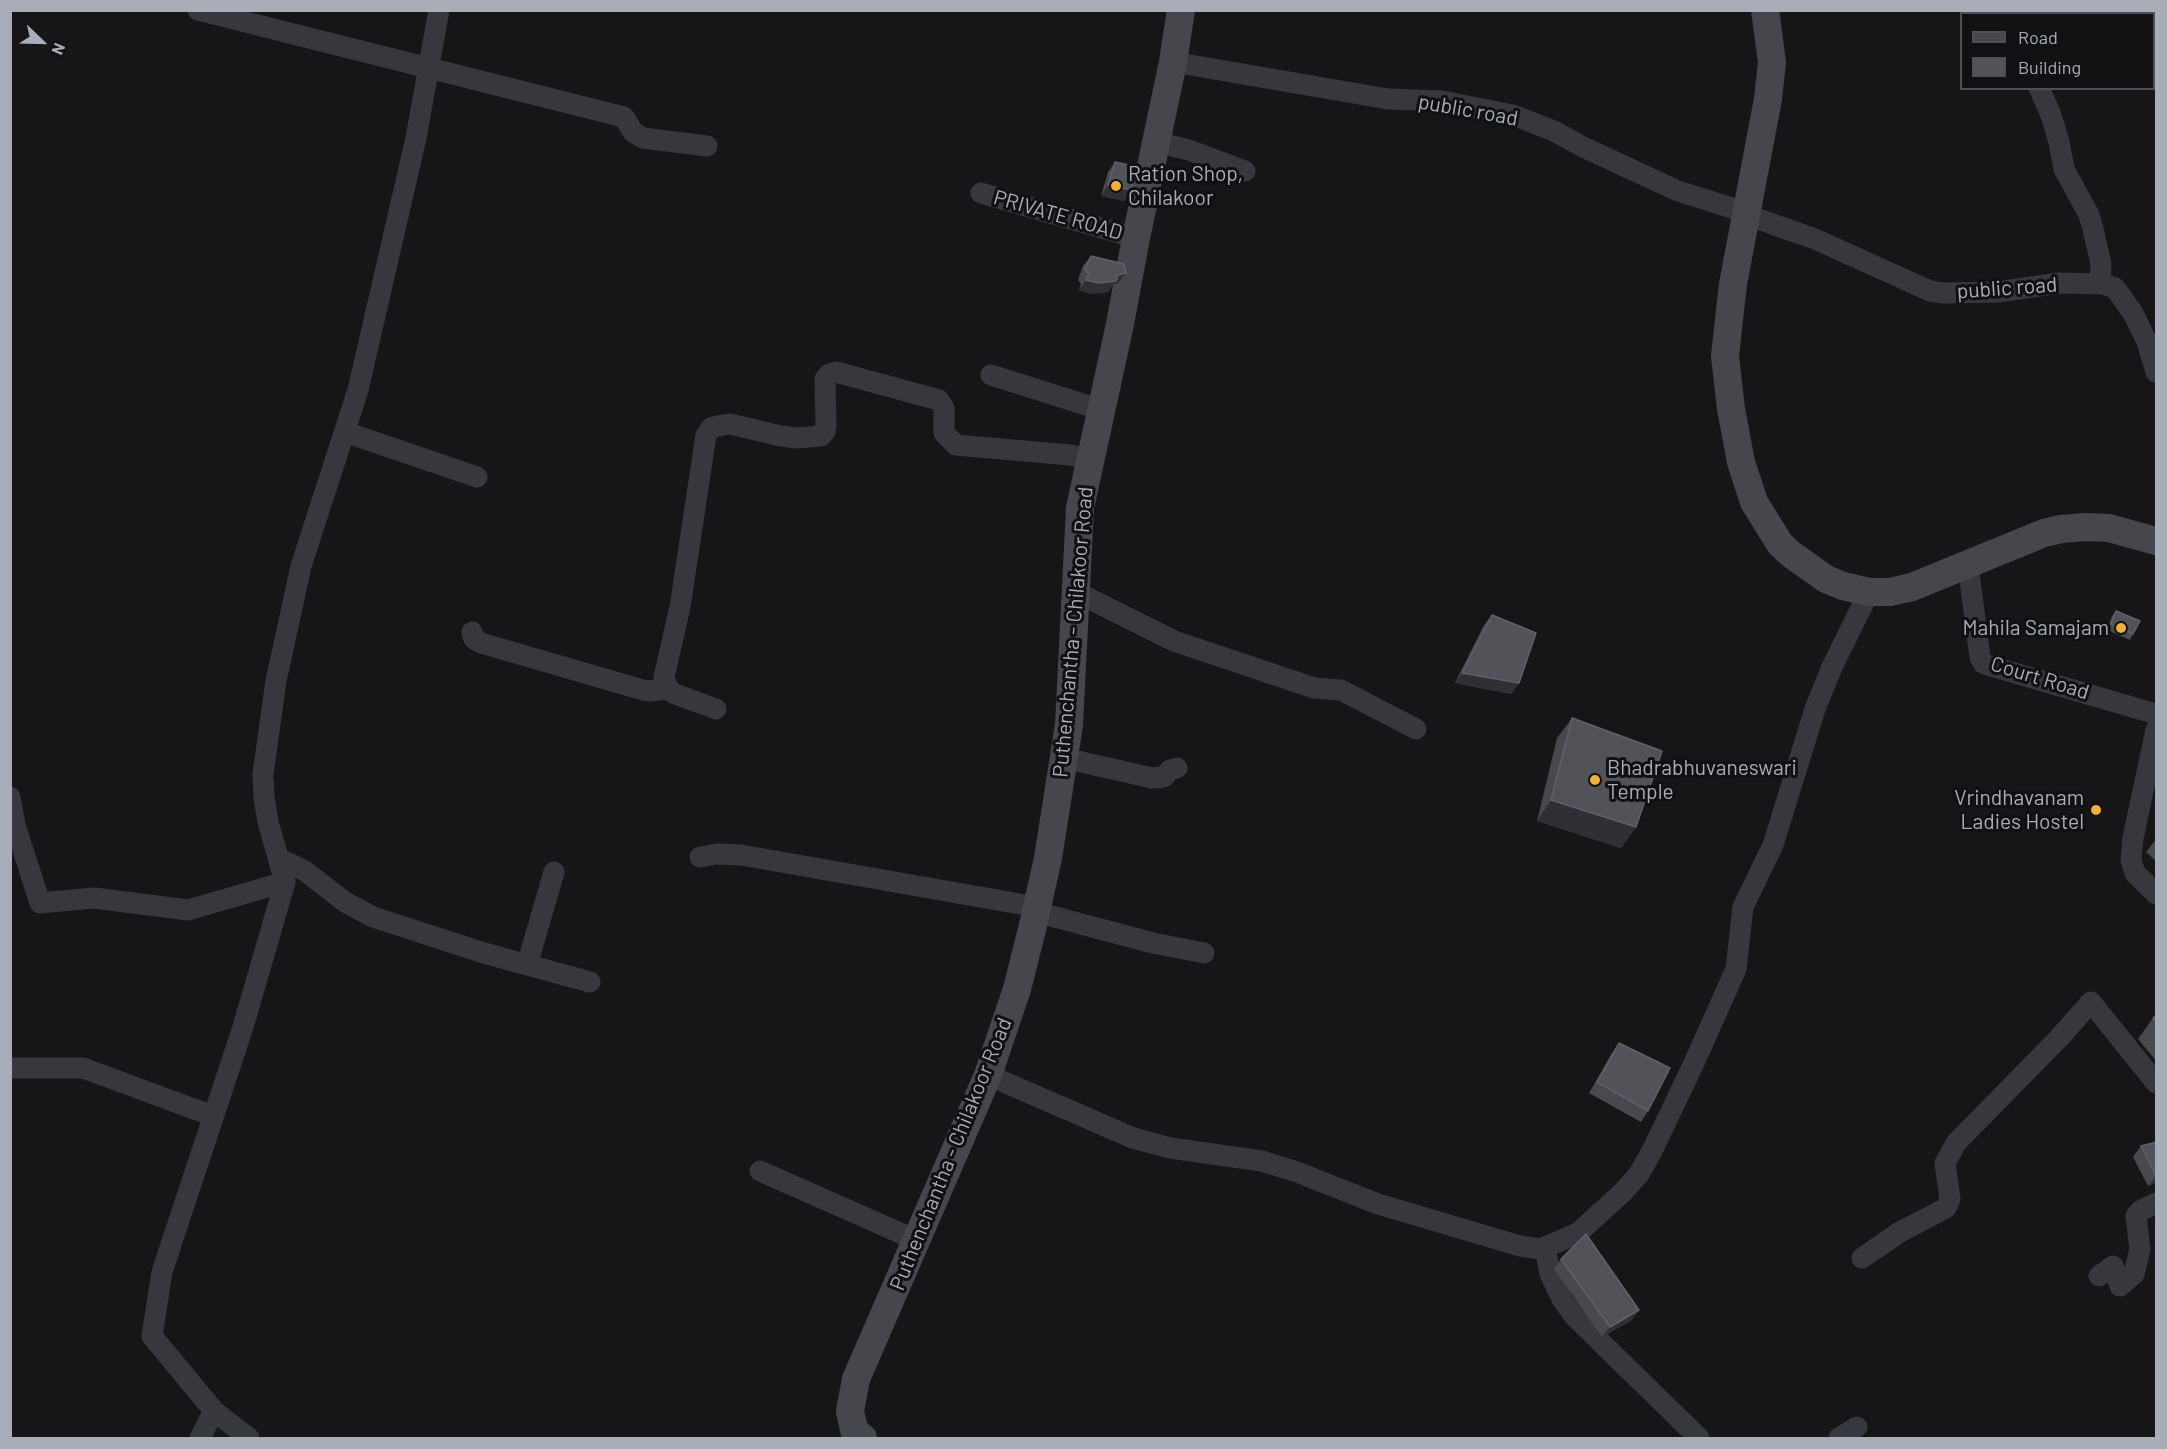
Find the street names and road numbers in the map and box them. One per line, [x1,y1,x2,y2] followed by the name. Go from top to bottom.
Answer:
[1416,89,1520,131] street label: public road
[991,185,1125,245] street label: PRIVATE ROAD
[1956,272,2058,304] street label: public road
[1048,486,1098,778] street label: Puthenchantha - Chilakoor Road
[1988,651,2092,705] street label: Court Road
[885,1014,1017,1294] street label: Puthenchantha - Chilakoor Road

